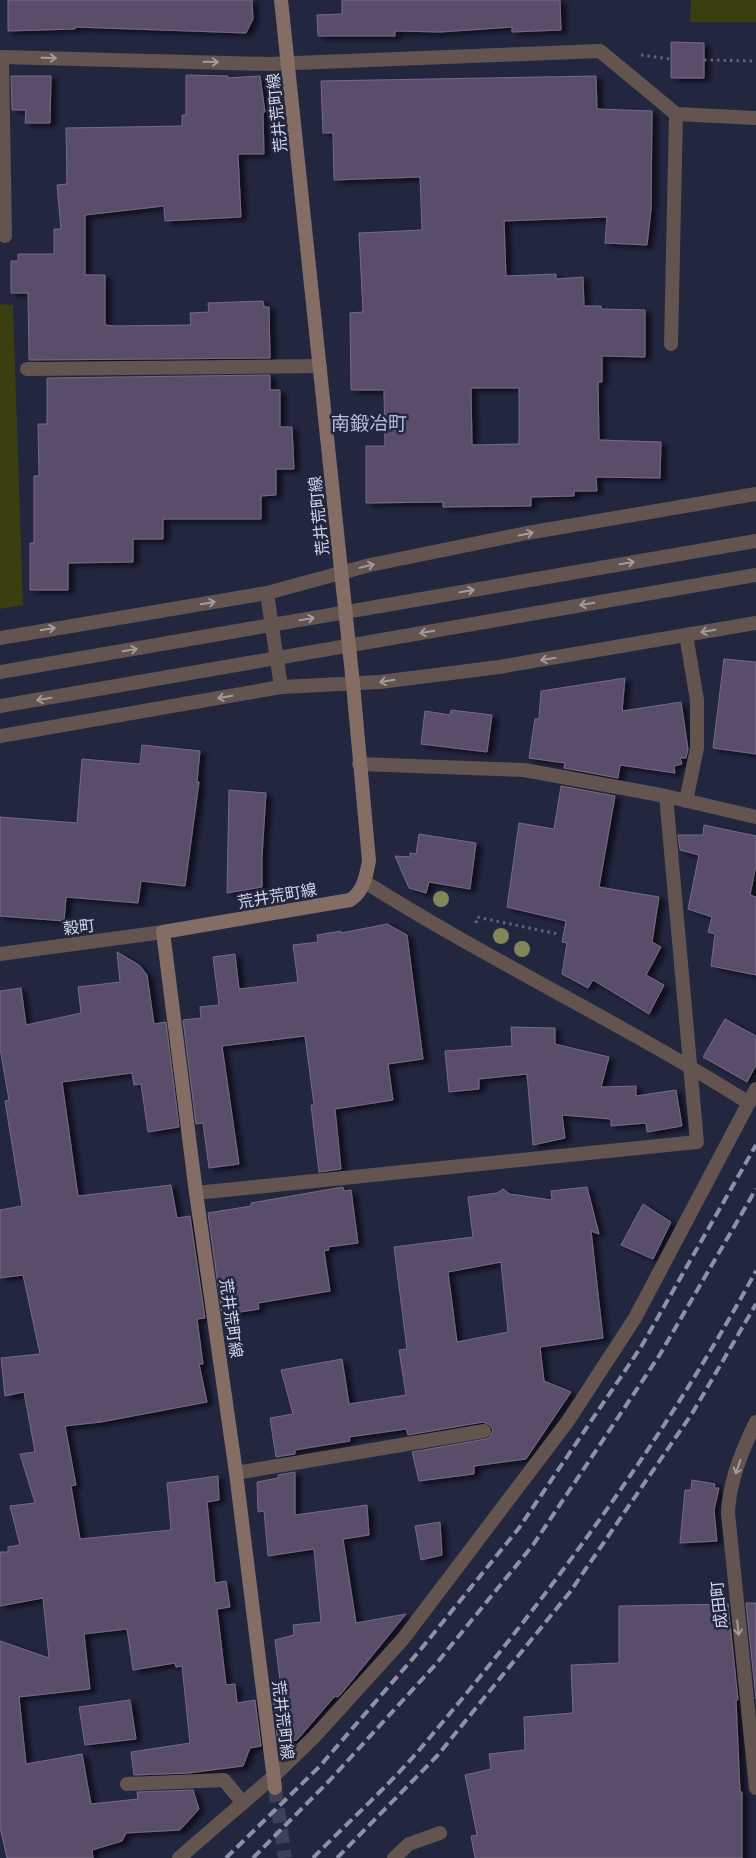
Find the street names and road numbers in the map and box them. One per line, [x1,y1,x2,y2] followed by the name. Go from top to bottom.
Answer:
[261,72,291,154] street label: 荒井荒町線
[303,475,333,557] street label: 荒井荒町線
[236,878,318,912] street label: 荒井荒町線
[62,914,96,938] street label: 穀町
[216,1277,248,1359] street label: 荒井荒町線
[705,1580,731,1630] street label: 成田町
[269,1679,299,1761] street label: 荒井荒町線

